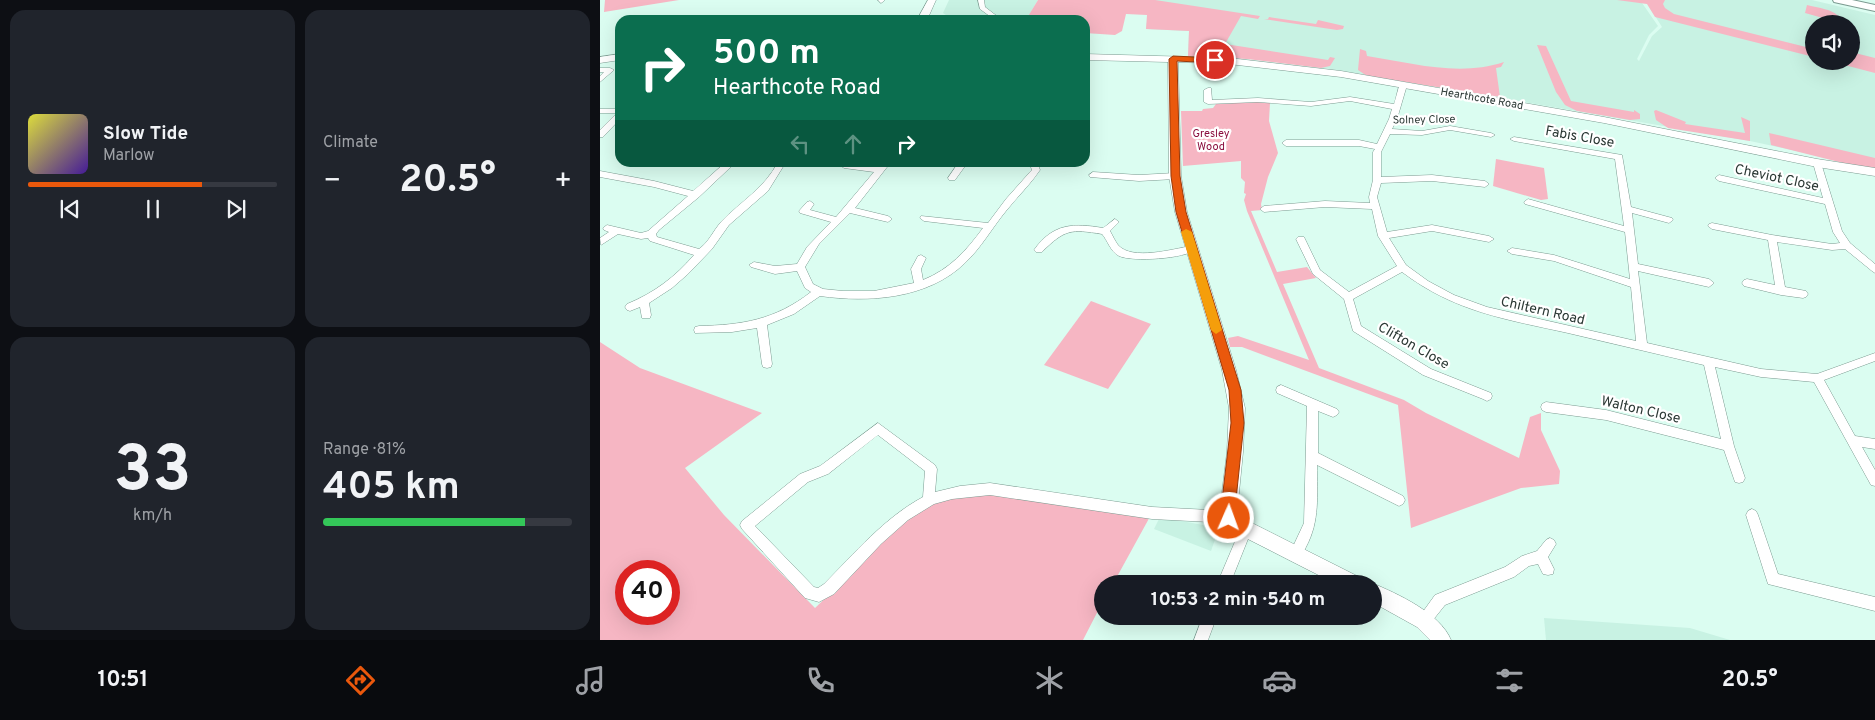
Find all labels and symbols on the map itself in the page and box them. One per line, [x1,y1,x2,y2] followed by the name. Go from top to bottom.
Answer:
[1194,39,1236,81] pin
[1439,85,1524,113] street label: Hearthcote Road
[1392,112,1456,128] street label: Solney Close
[1544,123,1616,152] street label: Fabis Close
[1193,127,1230,154] park label: Gresley Wood
[1733,161,1820,196] street label: Cheviot Close
[1499,294,1586,329] street label: Chiltern Road
[1375,319,1452,374] street label: Clifton Close
[1599,393,1682,428] street label: Walton Close
[1202,491,1254,543] position arrow
[615,560,680,625] speed limit sign: 40

